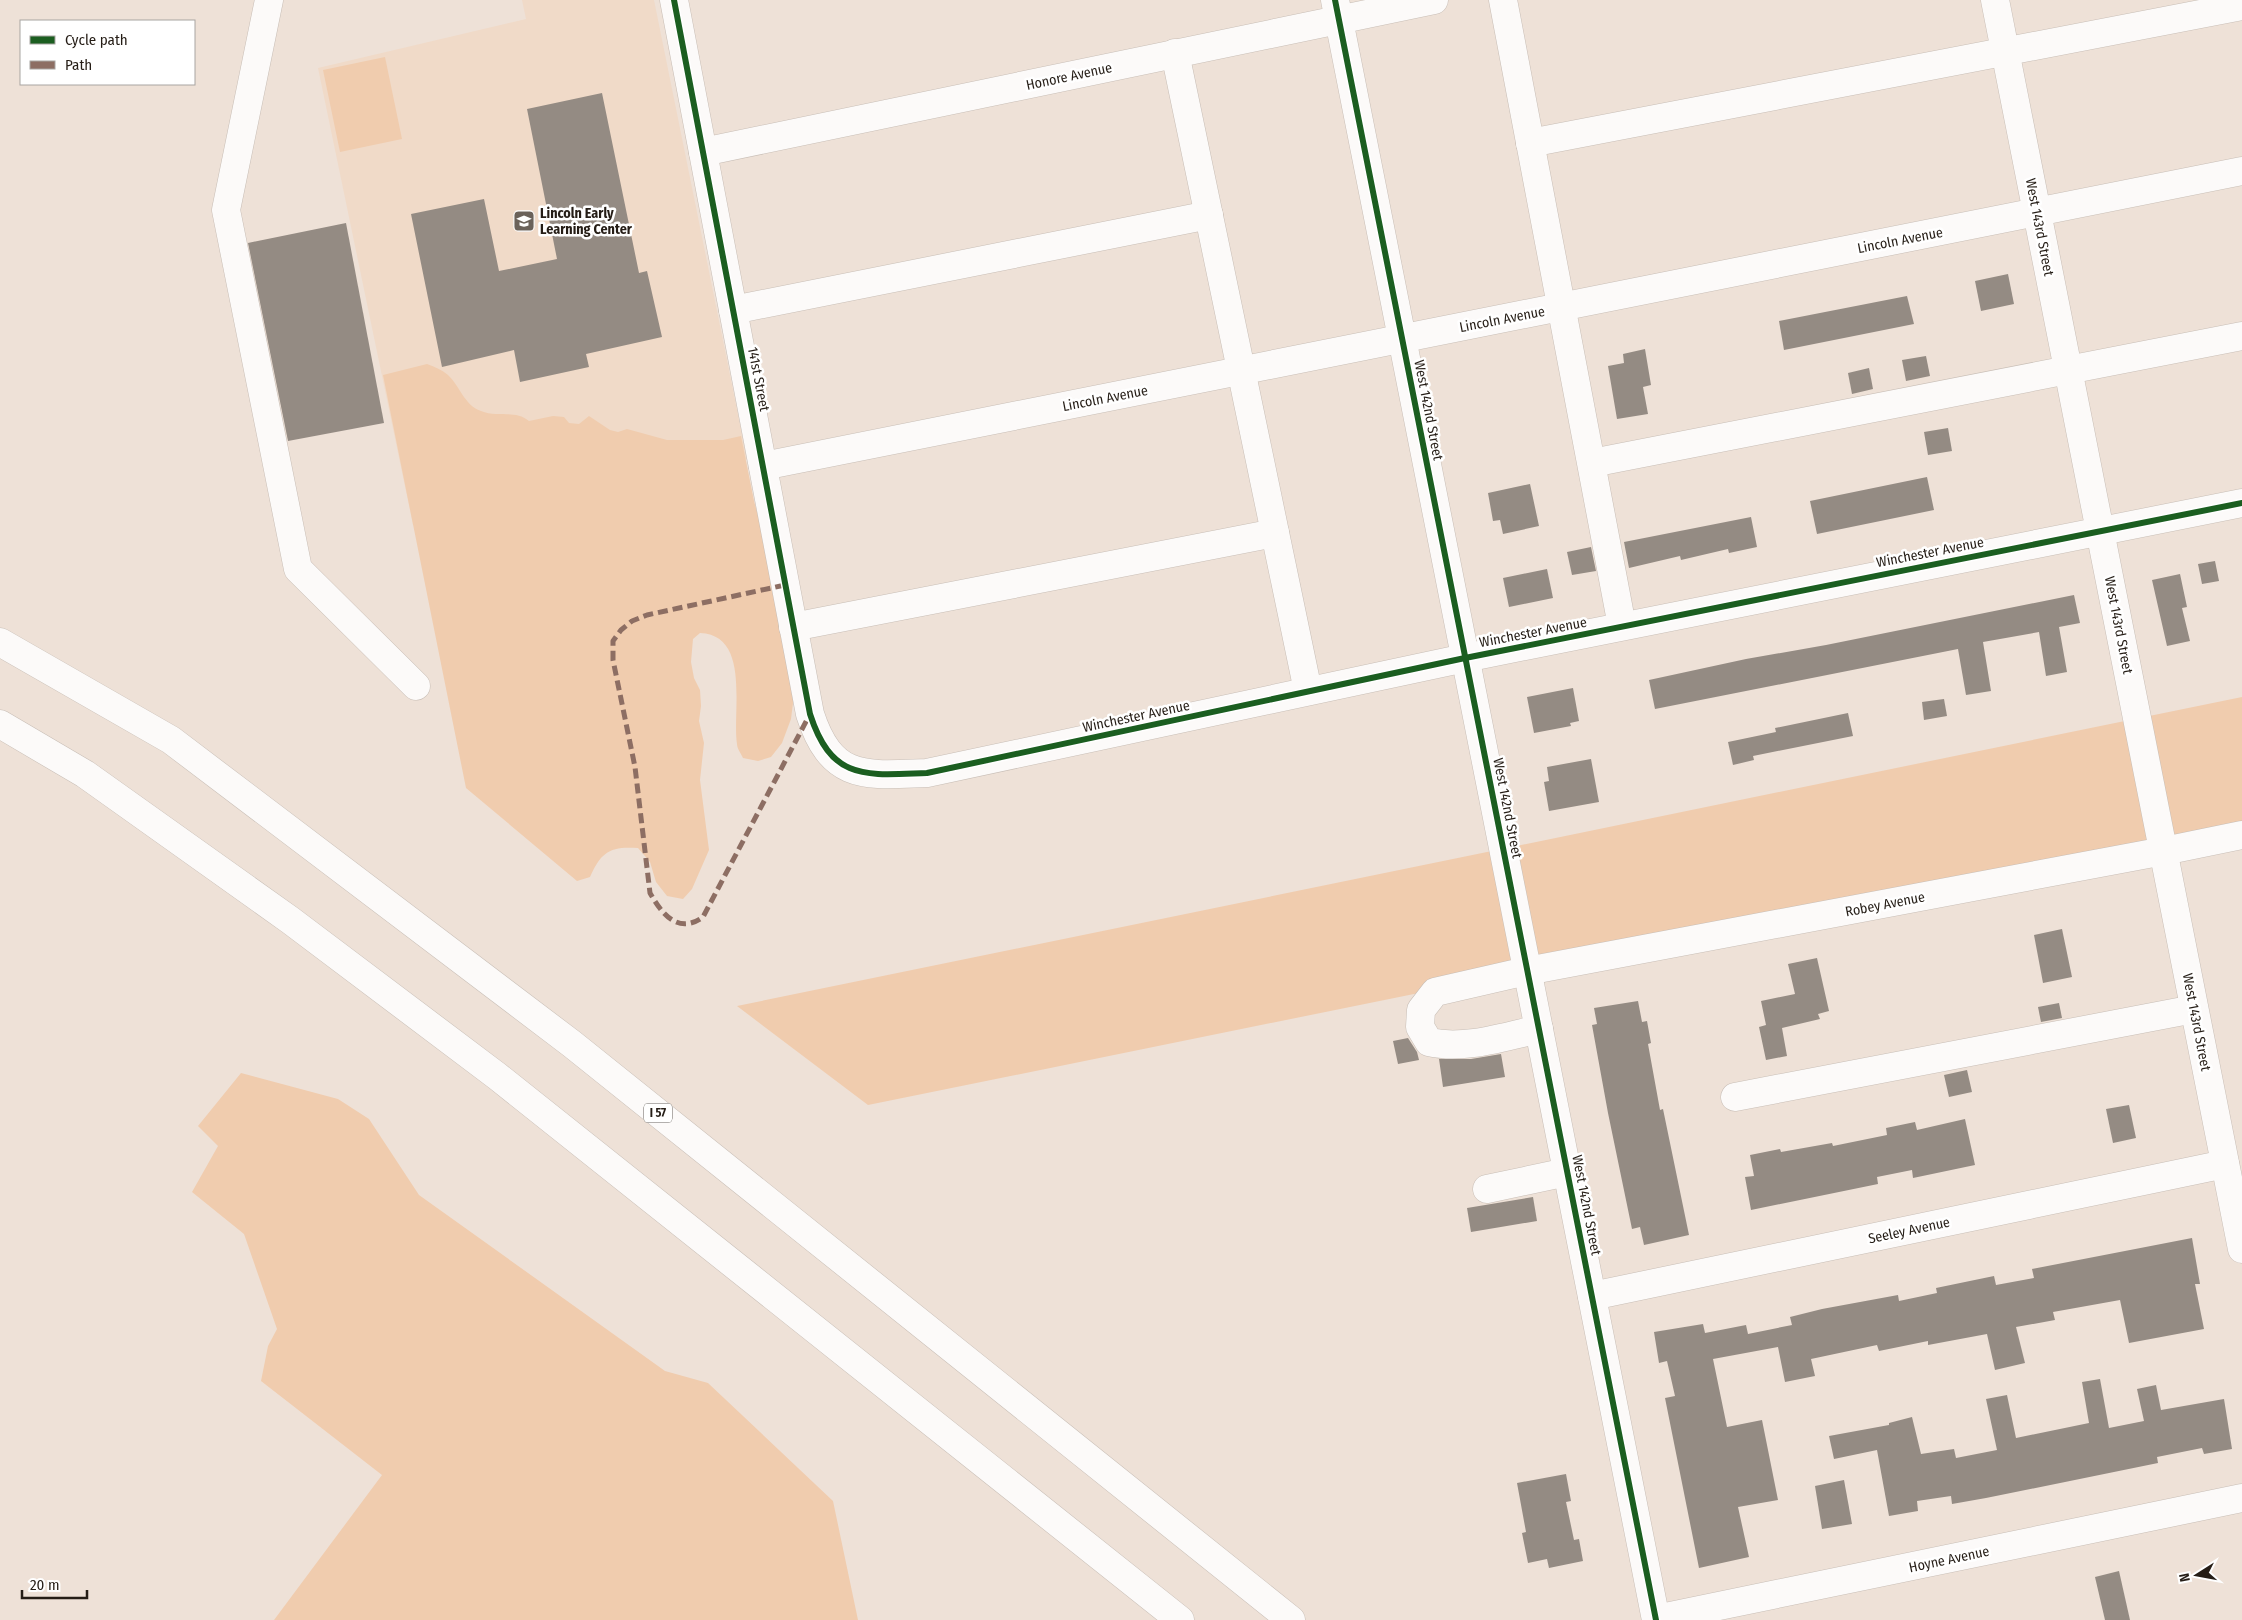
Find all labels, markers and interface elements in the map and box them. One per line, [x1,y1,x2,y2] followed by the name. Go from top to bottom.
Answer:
[20,20,195,85] legend
[65,31,128,49] text: Cycle path
[65,56,92,74] text: Path
[1025,59,1114,94] street label: Honore Avenue
[2022,177,2057,278] street label: West 143rd Street
[540,205,633,238] place label: Lincoln Early Learning Center
[512,209,536,233] school or university icon: Lincoln Early Learning Center
[1856,224,1944,257] street label: Lincoln Avenue
[1458,303,1546,336] street label: Lincoln Avenue
[744,345,773,413] street label: 141st Street
[1410,358,1447,462] street label: West 142nd Street
[1061,382,1149,415] street label: Lincoln Avenue
[1875,534,1985,571] street label: Winchester Avenue
[2101,575,2136,676] street label: West 143rd Street
[1478,614,1588,651] street label: Winchester Avenue
[1081,697,1191,736] street label: Winchester Avenue
[1489,756,1526,860] street label: West 142nd Street
[1844,888,1926,921] street label: Robey Avenue
[2179,972,2214,1073] street label: West 143rd Street
[644,1104,672,1122] road number: I 57
[1568,1153,1605,1257] street label: West 142nd Street
[1867,1214,1951,1247] street label: Seeley Avenue
[1907,1543,1991,1576] street label: Hoyne Avenue
[2172,1550,2222,1600] north arrow
[22,1568,88,1600] scale bar
[2176,1572,2194,1583] text: N
[30,1576,60,1594] text: 20 m

